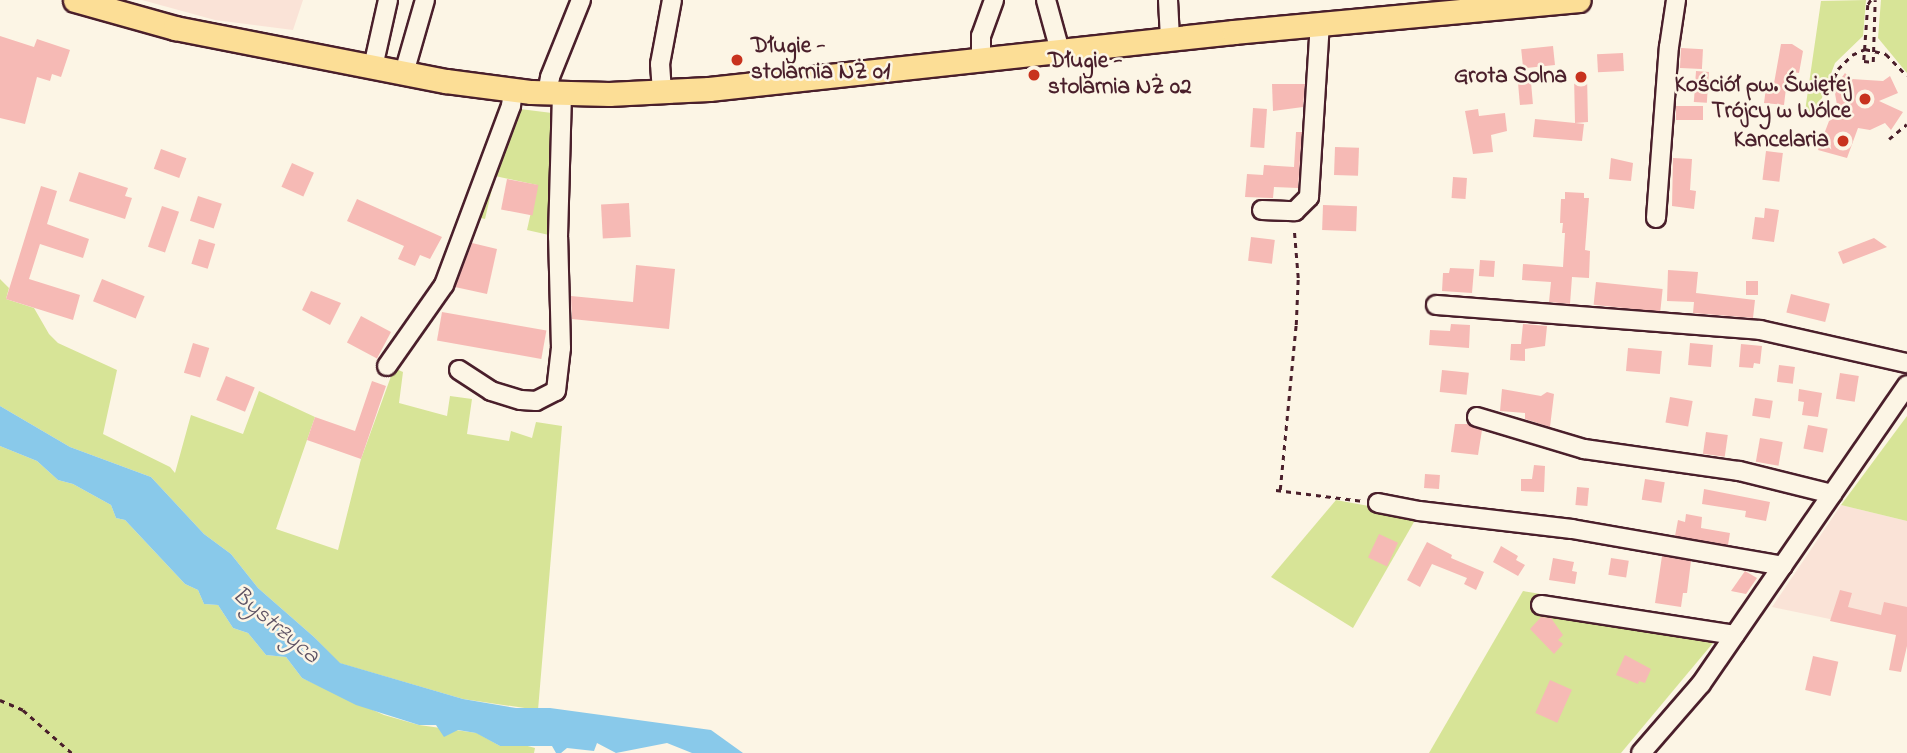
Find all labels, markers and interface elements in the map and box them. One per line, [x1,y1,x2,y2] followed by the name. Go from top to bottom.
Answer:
[751,33,890,87] place label: Długie - stolarnia NŻ 01
[1048,48,1191,102] place label: Długie - stolarnia NŻ 02
[729,52,745,68] marker: Długie - stolarnia NŻ 01
[1454,63,1567,91] place label: Grota Solna
[1026,67,1042,83] marker: Długie - stolarnia NŻ 02
[1573,69,1589,85] marker: Grota Solna
[1675,72,1851,126] place label: Kościół pw. Świętej Trójcy w Wólce
[1857,91,1873,107] marker: Kościół pw. Świętej Trójcy w Wólce
[1734,127,1829,155] place label: Kancelaria
[1835,133,1851,149] marker: Kancelaria
[226,581,324,671] water label: Bystrzyca

